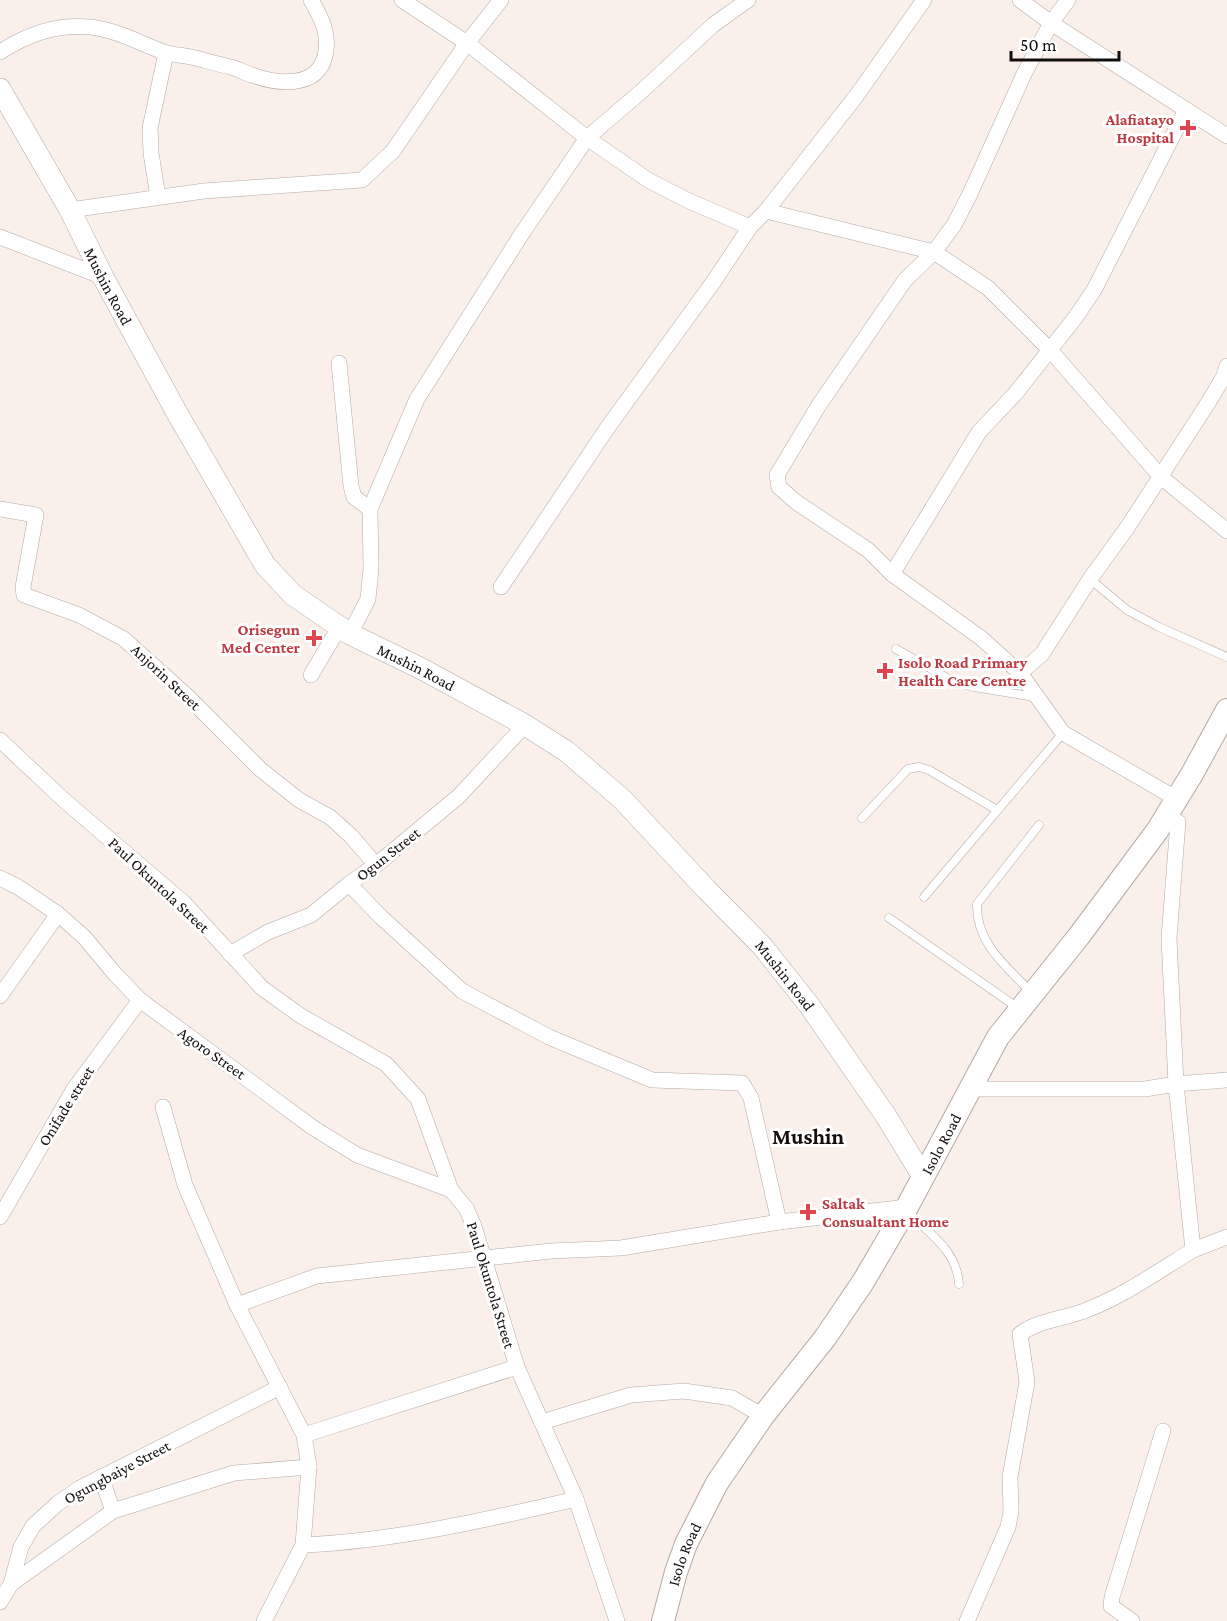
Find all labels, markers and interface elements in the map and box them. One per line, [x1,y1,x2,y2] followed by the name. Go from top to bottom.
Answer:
[1011,24,1119,62] scale bar
[1020,35,1057,55] text: 50 m
[1105,111,1174,146] place label: Alafiatayo Hospital
[1179,119,1197,137] marker: Alafiatayo Hospital
[81,245,136,328] street label: Mushin Road
[221,621,301,656] place label: Orisegun Med Center
[305,629,323,647] marker: Orisegun Med Center
[375,640,458,694] street label: Mushin Road
[127,641,205,715] street label: Anjorin Street
[898,654,1028,689] place label: Isolo Road Primary Health Care Centre
[876,662,894,680] marker: Isolo Road Primary Health Care Centre
[353,823,424,885] street label: Ogun Street
[105,834,213,937] street label: Paul Okuntola Street
[752,937,819,1014] street label: Mushin Road
[174,1024,250,1084] street label: Agoro Street
[35,1063,98,1149] street label: Onifade street
[918,1110,964,1177] street label: Isolo Road
[772,1124,844,1149] district label: Mushin
[822,1195,950,1230] place label: Saltak Consualtant Home
[799,1203,817,1221] marker: Saltak Consualtant Home
[464,1220,519,1351] street label: Paul Okuntola Street
[61,1437,174,1508] street label: Ogungbaiye Street
[664,1519,704,1588] street label: Isolo Road

